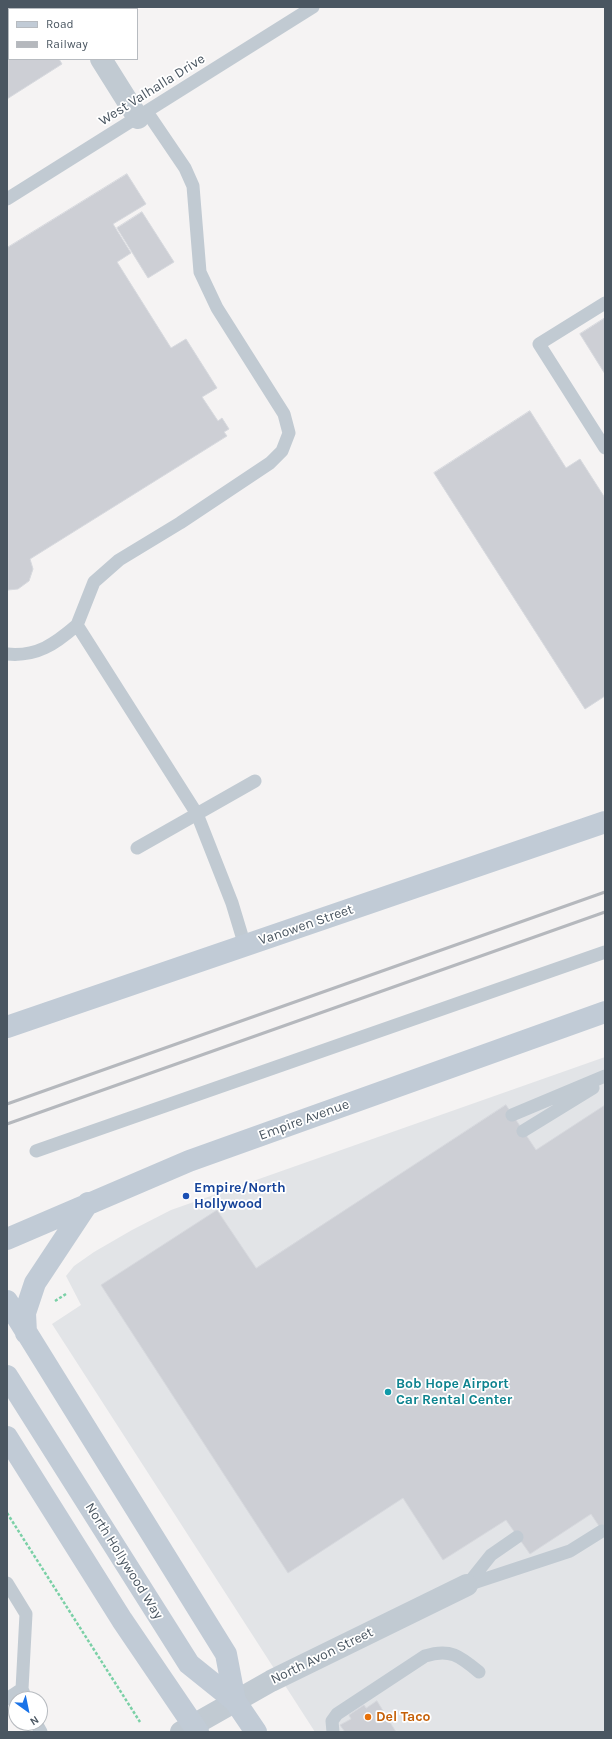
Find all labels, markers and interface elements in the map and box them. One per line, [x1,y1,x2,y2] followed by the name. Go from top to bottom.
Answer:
[8,8,138,60] legend
[46,17,74,31] text: Road
[46,37,88,51] text: Railway
[96,51,208,129] street label: West Valhalla Drive
[257,901,355,949] street label: Vanowen Street
[257,1096,351,1144] street label: Empire Avenue
[194,1180,286,1212] place label: Empire/North Hollywood
[181,1191,191,1201] marker: Empire/North Hollywood
[396,1376,512,1408] place label: Bob Hope Airport Car Rental Center
[383,1387,393,1397] marker: Bob Hope Airport Car Rental Center
[81,1500,167,1622] street label: North Hollywood Way
[268,1624,376,1688] street label: North Avon Street
[8,1691,48,1731] north arrow
[376,1709,430,1725] place label: Del Taco
[363,1712,373,1722] marker: Del Taco
[27,1713,41,1728] text: N

